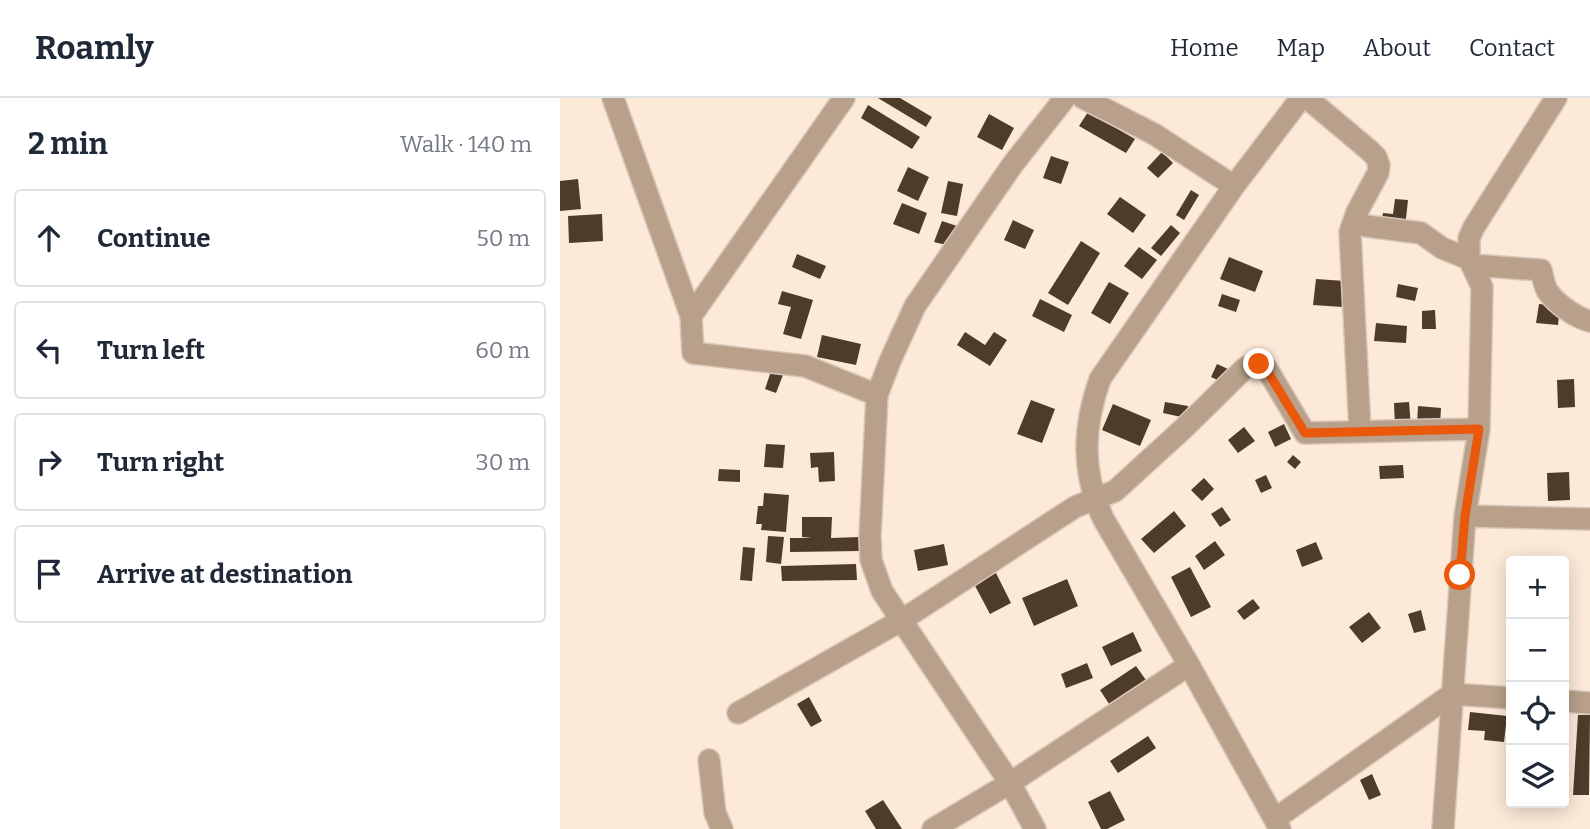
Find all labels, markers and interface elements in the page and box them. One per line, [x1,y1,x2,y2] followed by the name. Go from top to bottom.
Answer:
[35,28,154,68] text: Roamly
[1170,34,1239,62] text: Home
[1277,34,1325,62] text: Map
[1363,34,1431,62] text: About
[1469,34,1555,62] text: Contact
[28,126,108,162] text: 2 min
[400,130,532,158] text: Walk · 140 m
[30,219,68,257] icon: ahead
[97,223,211,254] text: Continue
[476,224,530,252] text: 50 m
[30,331,68,369] icon: left
[97,335,205,366] text: Turn left
[475,336,530,364] text: 60 m
[1243,348,1274,379] route end
[30,443,68,481] icon: right
[97,447,224,478] text: Turn right
[476,448,530,476] text: 30 m
[30,555,68,593] icon: arrive
[1506,556,1569,808] map controls
[1506,556,1569,619] button: +
[97,559,352,590] text: Arrive at destination
[1444,559,1475,590] route start
[1506,619,1569,682] button: −
[1506,682,1569,745] button: locate
[1506,745,1569,808] button: layers

